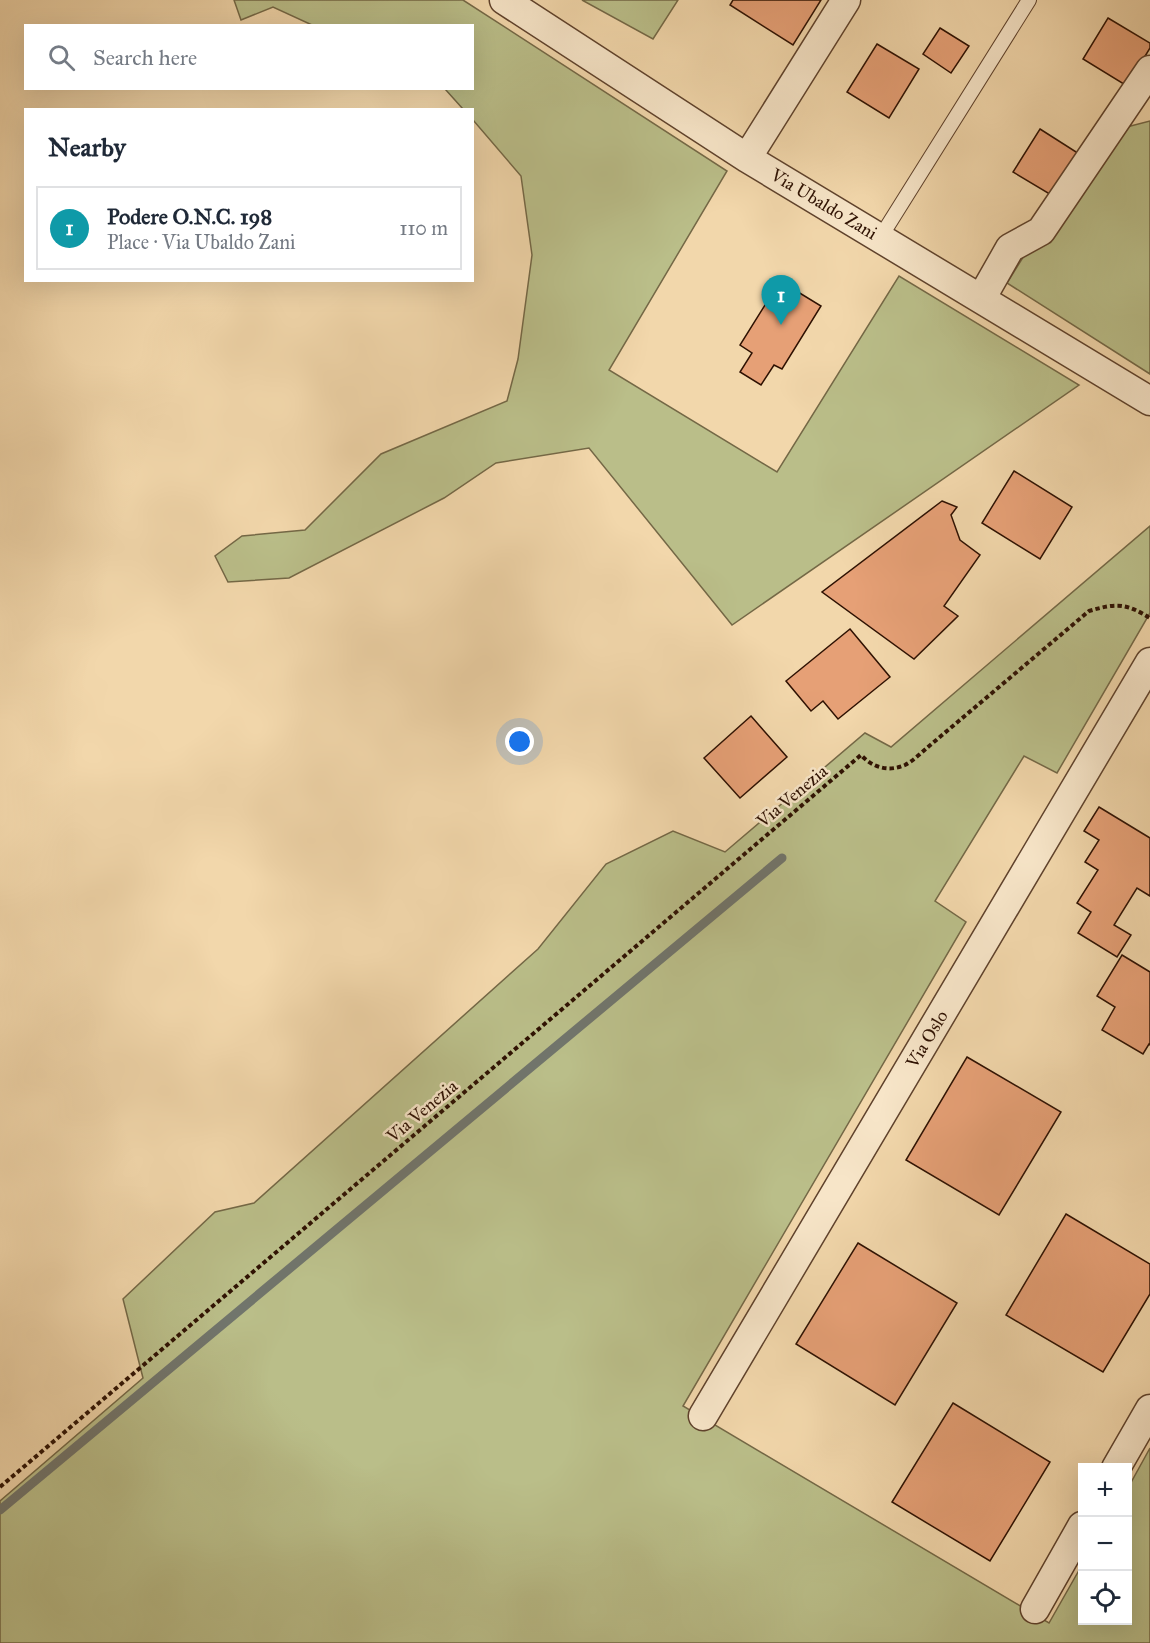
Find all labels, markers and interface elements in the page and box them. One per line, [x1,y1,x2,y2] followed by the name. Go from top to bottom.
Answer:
[24,24,474,90] search box
[45,41,78,74] icon: search
[93,44,197,71] text: Search here
[48,131,126,163] text: Nearby
[766,163,881,244] street label: Via Ubaldo Zani
[107,203,272,230] text: Podere O.N.C. 198
[66,216,73,240] text: 1
[400,216,448,240] text: 110 m
[107,230,296,254] text: Place · Via Ubaldo Zani
[762,276,800,325] pin: 1
[505,727,534,756] your location
[751,760,832,833] street label: Via Venezia
[901,1006,953,1073] street label: Via Oslo
[381,1075,462,1148] street label: Via Venezia
[1078,1463,1132,1625] map controls
[1078,1463,1132,1517] button: +
[1078,1517,1132,1571] button: −
[1078,1571,1132,1625] button: locate

